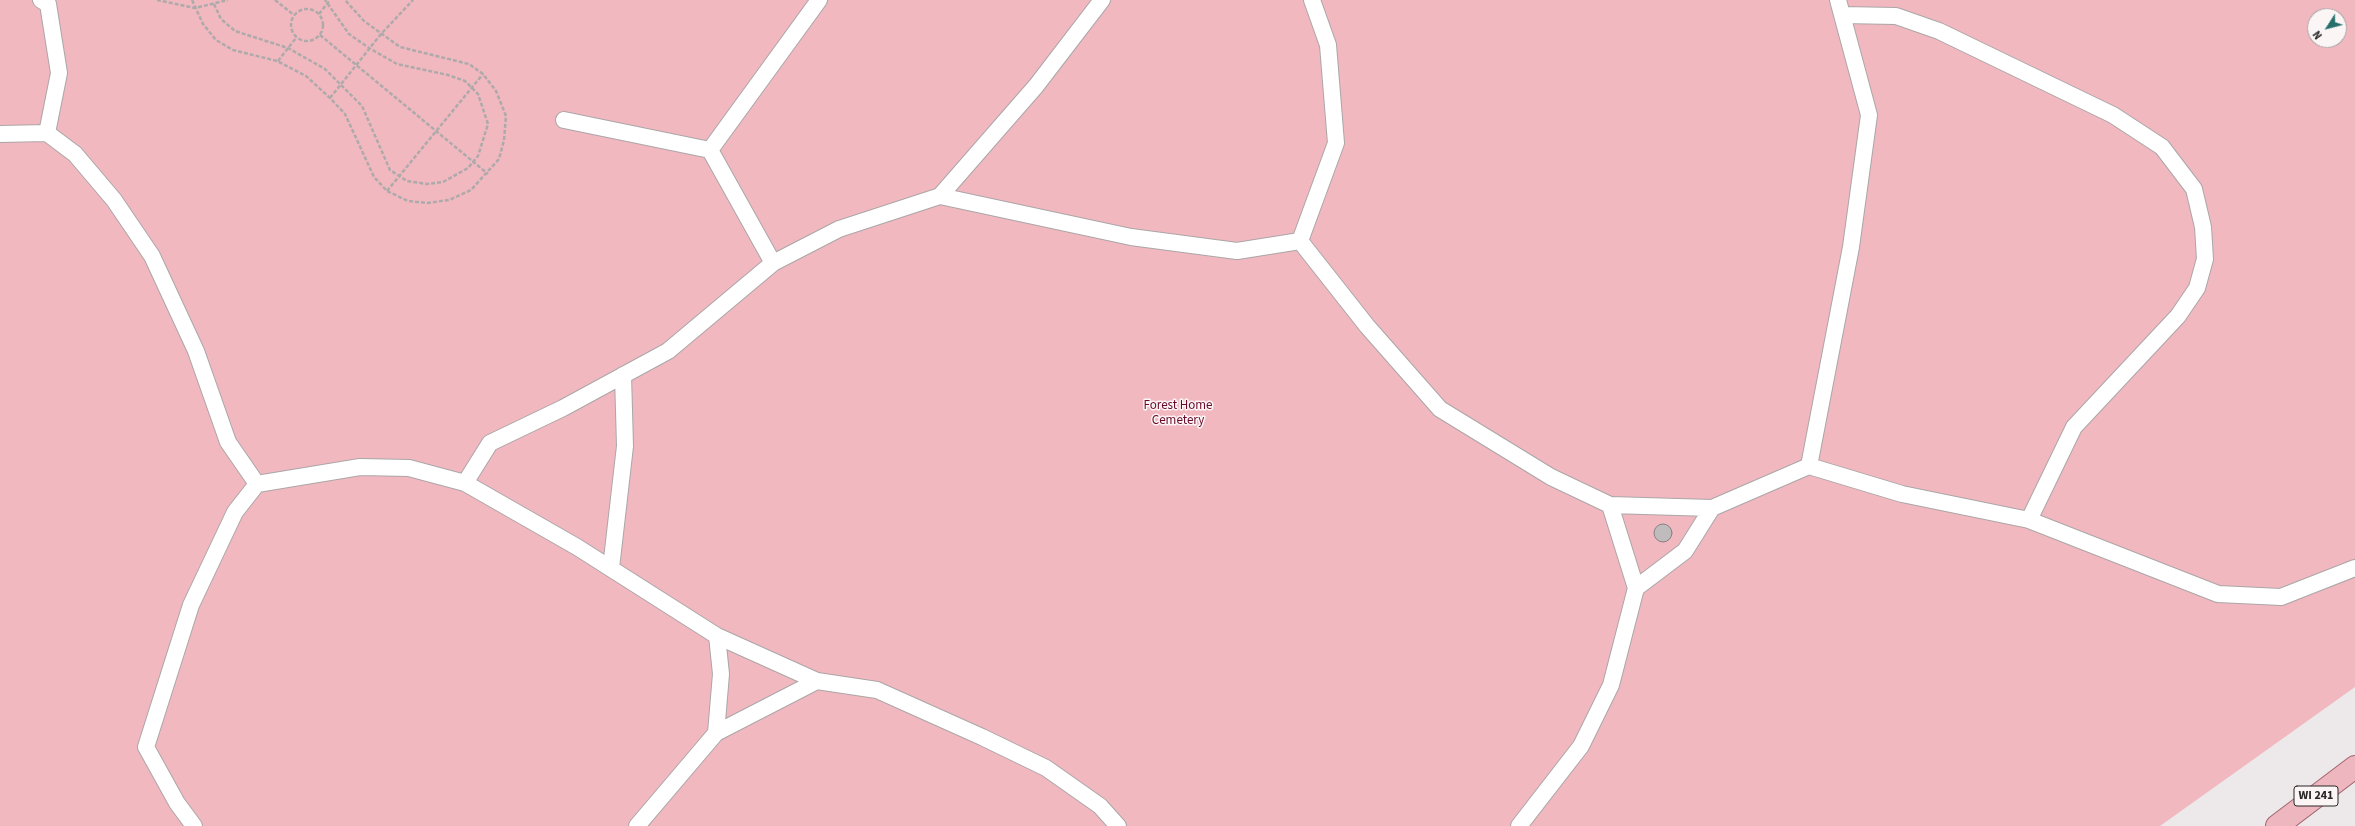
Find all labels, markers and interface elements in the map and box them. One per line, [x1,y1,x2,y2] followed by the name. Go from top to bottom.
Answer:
[2307,8,2347,48] north arrow
[2309,27,2326,42] text: N
[1143,398,1213,429] park label: Forest Home Cemetery
[2294,786,2338,806] road number: WI 241

